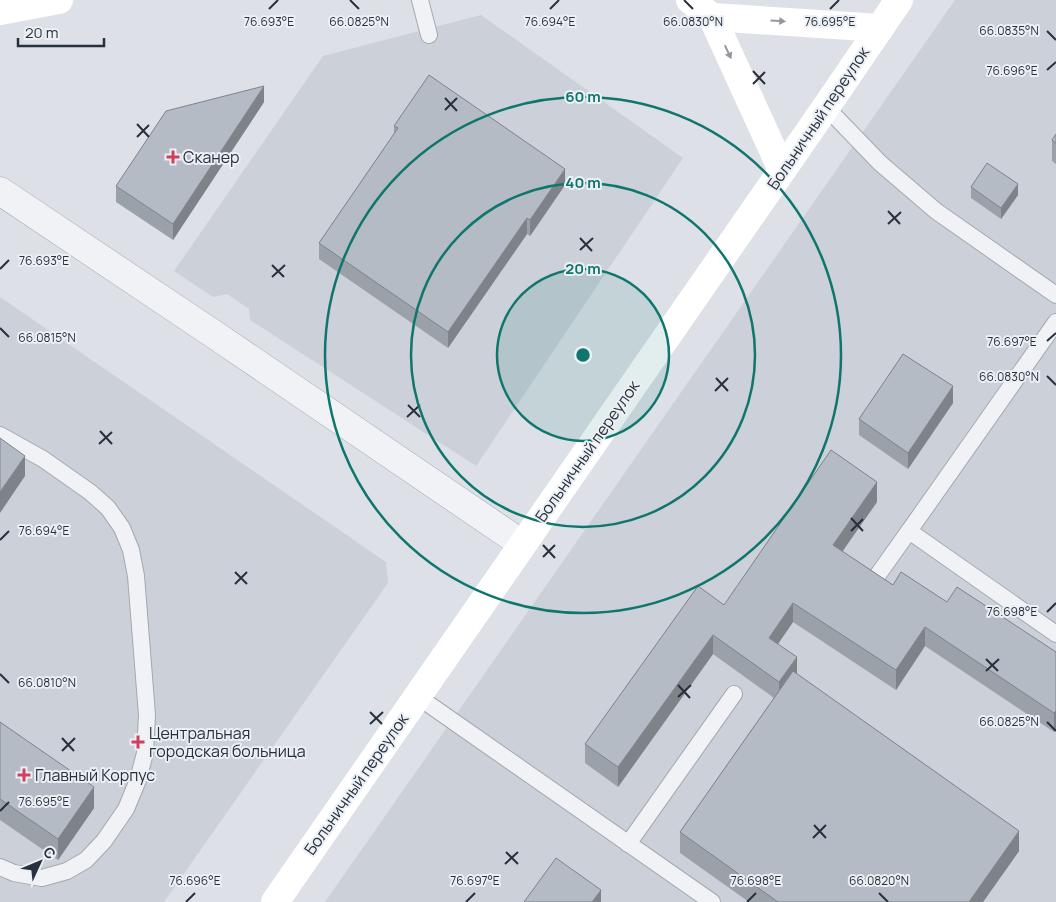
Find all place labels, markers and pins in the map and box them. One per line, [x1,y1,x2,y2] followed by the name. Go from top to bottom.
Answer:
[183,146,240,168] place label: Сканер
[167,151,179,163] marker: Сканер
[574,346,592,364] centre of rings
[149,722,306,762] place label: Центральная городская больница
[131,735,145,749] marker: Центральная городская больница
[35,764,155,786] place label: Главный Корпус
[17,768,31,782] marker: Главный Корпус

